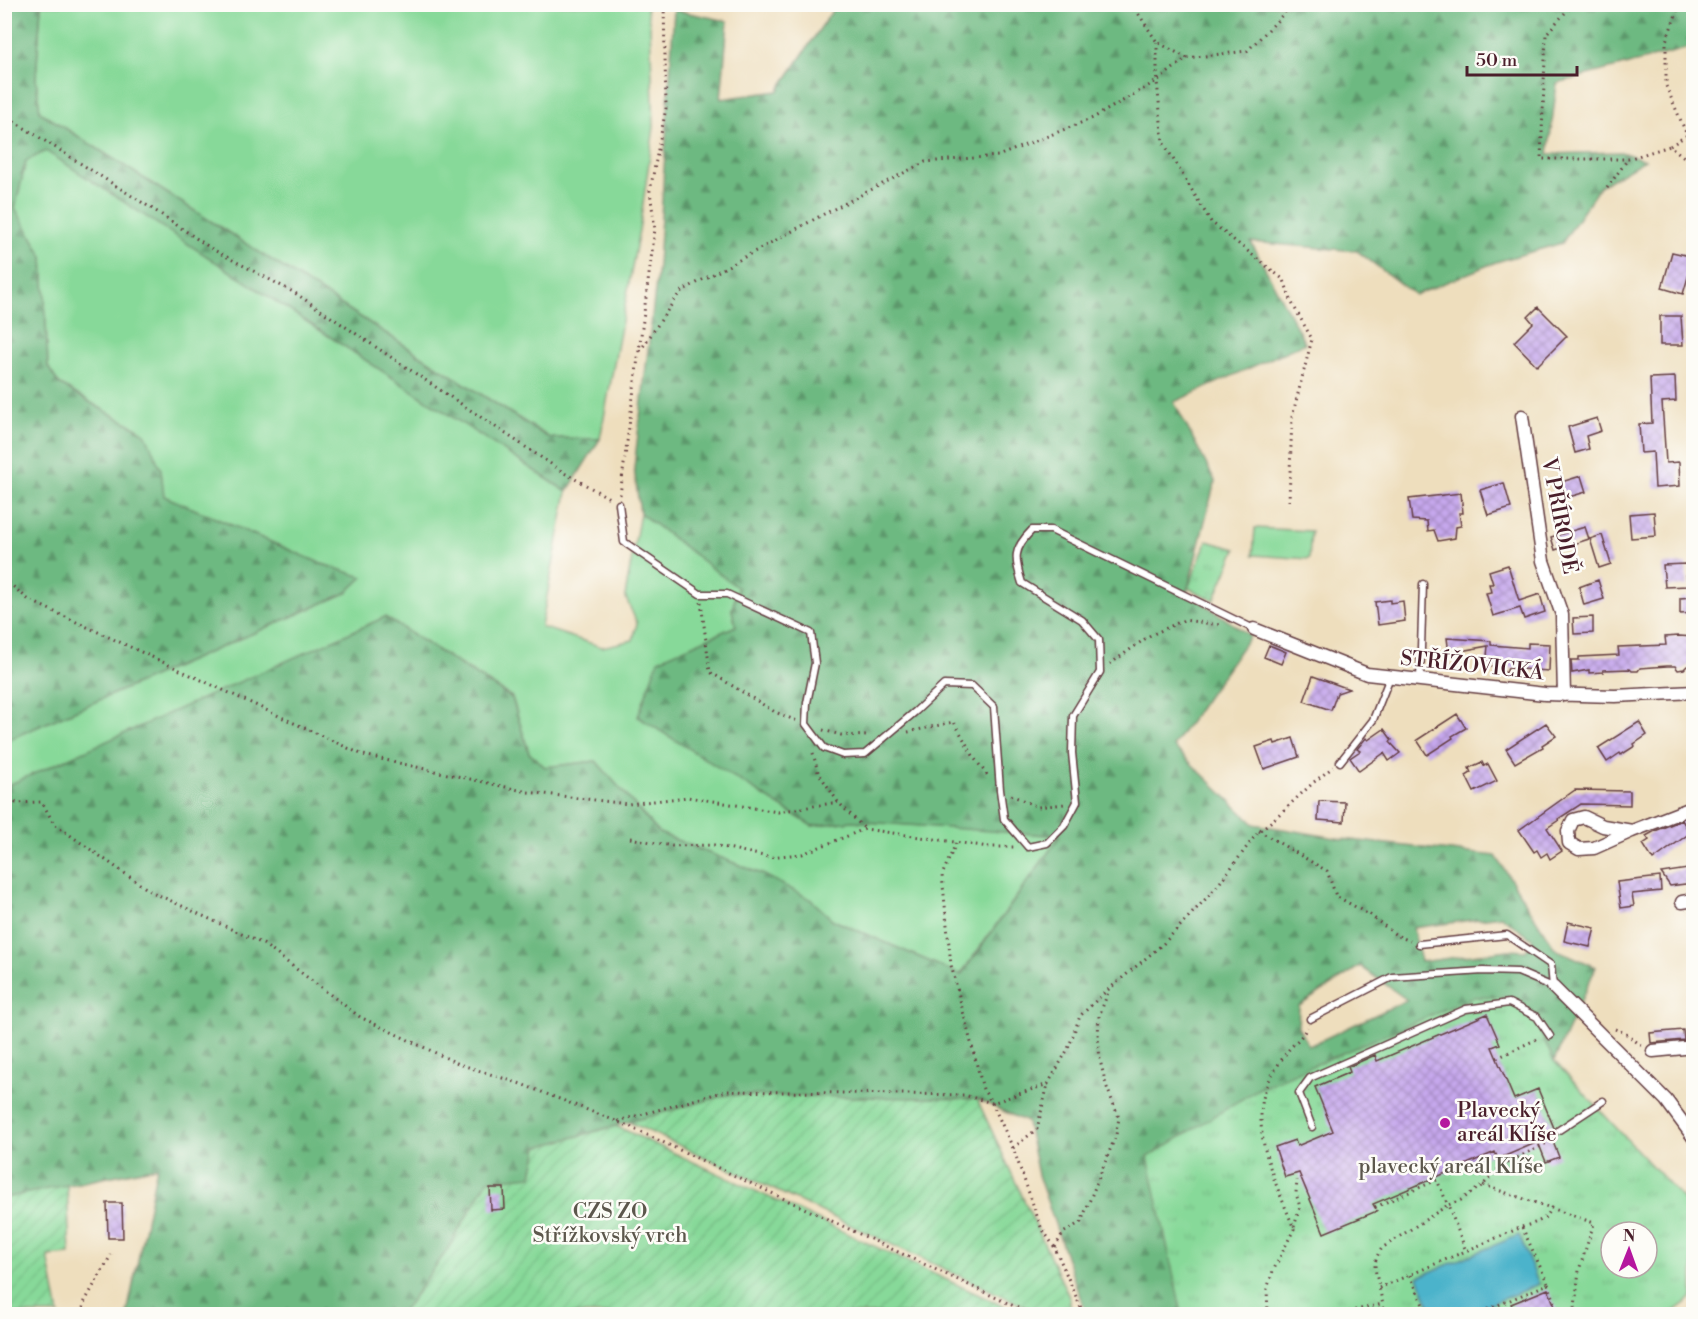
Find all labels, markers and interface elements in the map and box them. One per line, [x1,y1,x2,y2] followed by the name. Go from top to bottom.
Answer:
[1467,39,1576,77] scale bar
[1476,49,1518,72] text: 50 m
[1535,454,1585,576] street label: V PŘÍRODĚ
[1399,644,1546,687] street label: STŘÍŽOVICKÁ
[1457,1098,1557,1148] place label: Plavecký areál Klíše
[1438,1116,1452,1130] marker: Plavecký areál Klíše
[1359,1154,1543,1180] park label: plavecký areál Klíše
[532,1199,688,1249] park label: CZS ZO Střížkovský vrch
[1599,1220,1659,1280] north arrow
[1623,1226,1636,1246] text: N

